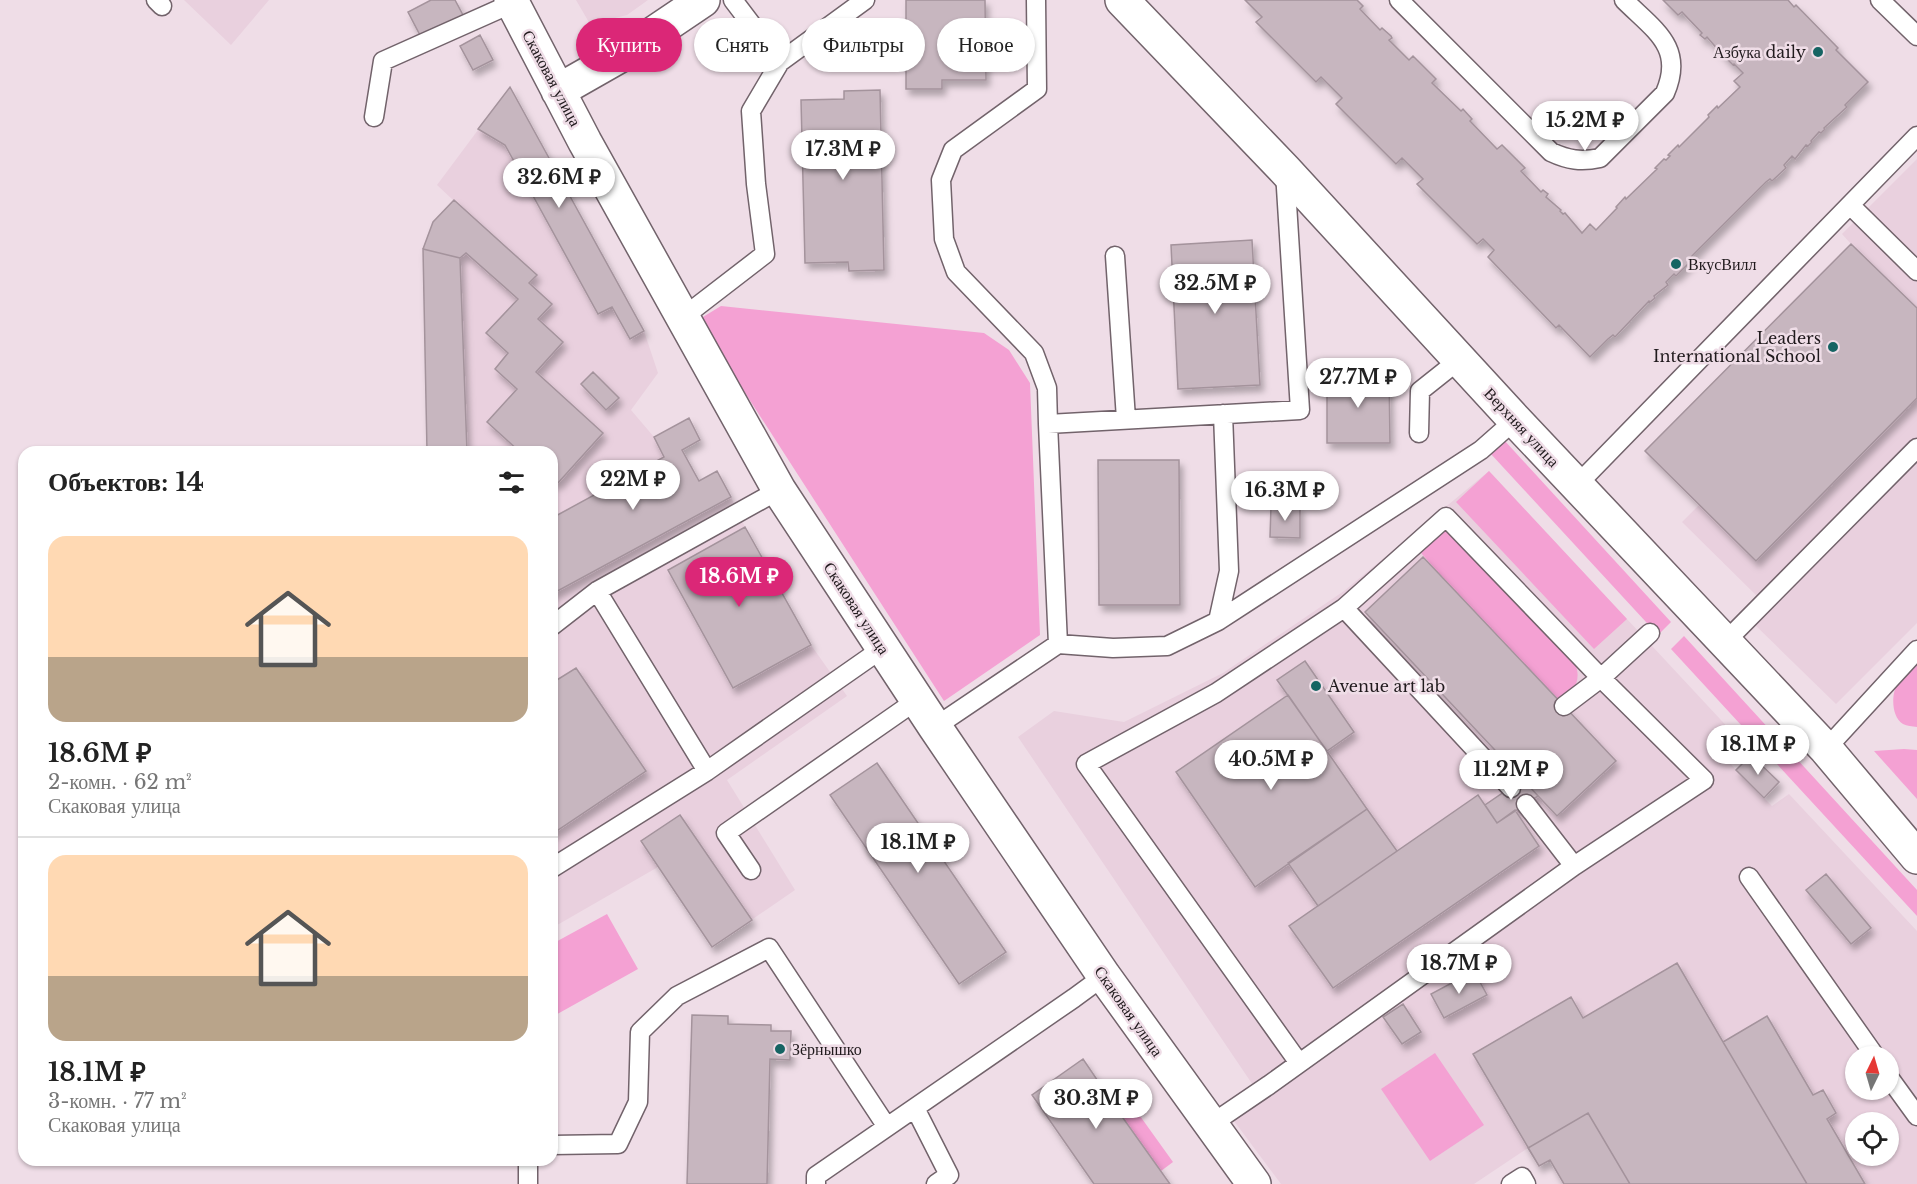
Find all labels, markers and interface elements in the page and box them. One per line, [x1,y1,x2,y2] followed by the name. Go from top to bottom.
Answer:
[576,18,682,72] chip: Купить
[694,18,790,72] chip: Снять
[802,18,925,72] chip: Фильтры
[937,18,1035,72] chip: Новое
[518,26,586,130] street label: Скаковая улица
[1713,42,1807,62] place label: Азбука daily
[1811,45,1825,59] marker: Азбука daily
[1530,101,1640,152] pin: 15.2M ₽
[1546,108,1624,132] text: 15.2M ₽
[788,130,898,181] pin: 17.3M ₽
[805,137,881,161] text: 17.3M ₽
[504,158,614,209] pin: 32.6M ₽
[517,165,601,189] text: 32.6M ₽
[1688,254,1757,274] place label: ВкусВилл
[1669,257,1683,271] marker: ВкусВилл
[1160,264,1270,315] pin: 32.5M ₽
[1174,271,1256,295] text: 32.5M ₽
[1653,328,1821,366] place label: Leaders International School
[1826,340,1840,354] marker: Leaders International School
[1303,358,1413,409] pin: 27.7M ₽
[1319,365,1397,389] text: 27.7M ₽
[1480,383,1564,471] street label: Верхняя улица
[591,460,675,511] pin: 22M ₽
[48,466,204,498] text: Объектов: 14
[495,466,528,499] icon: filters
[600,467,666,491] text: 22M ₽
[1230,471,1340,522] pin: 16.3M ₽
[1245,478,1325,502] text: 16.3M ₽
[684,557,794,608] pin: 18.6M ₽
[820,558,894,658] street label: Скаковая улица
[699,564,779,588] text: 18.6M ₽
[234,575,342,683] icon: home
[1327,676,1445,696] place label: Avenue art lab
[1309,679,1323,693] marker: Avenue art lab
[1703,725,1813,776] pin: 18.1M ₽
[1720,732,1796,756] text: 18.1M ₽
[48,737,152,769] text: 18.6M ₽
[1216,740,1326,791] pin: 40.5M ₽
[1229,747,1313,771] text: 40.5M ₽
[1456,750,1566,801] pin: 11.2M ₽
[1473,757,1549,781] text: 11.2M ₽
[48,770,192,794] text: 2-комн. · 62 m²
[48,794,181,818] text: Скаковая улица
[863,823,973,874] pin: 18.1M ₽
[880,830,956,854] text: 18.1M ₽
[234,894,342,1002] icon: home
[1404,944,1514,995] pin: 18.7M ₽
[1421,951,1497,975] text: 18.7M ₽
[1090,962,1168,1060] street label: Скаковая улица
[792,1039,862,1059] place label: Зёрнышко
[773,1042,787,1056] marker: Зёрнышко
[1845,1046,1899,1100] north arrow
[1845,1046,1899,1166] map controls
[48,1056,146,1088] text: 18.1M ₽
[1041,1079,1151,1130] pin: 30.3M ₽
[1053,1086,1139,1110] text: 30.3M ₽
[48,1089,187,1113] text: 3-комн. · 77 m²
[1845,1112,1899,1166] button: locate
[48,1113,181,1137] text: Скаковая улица

